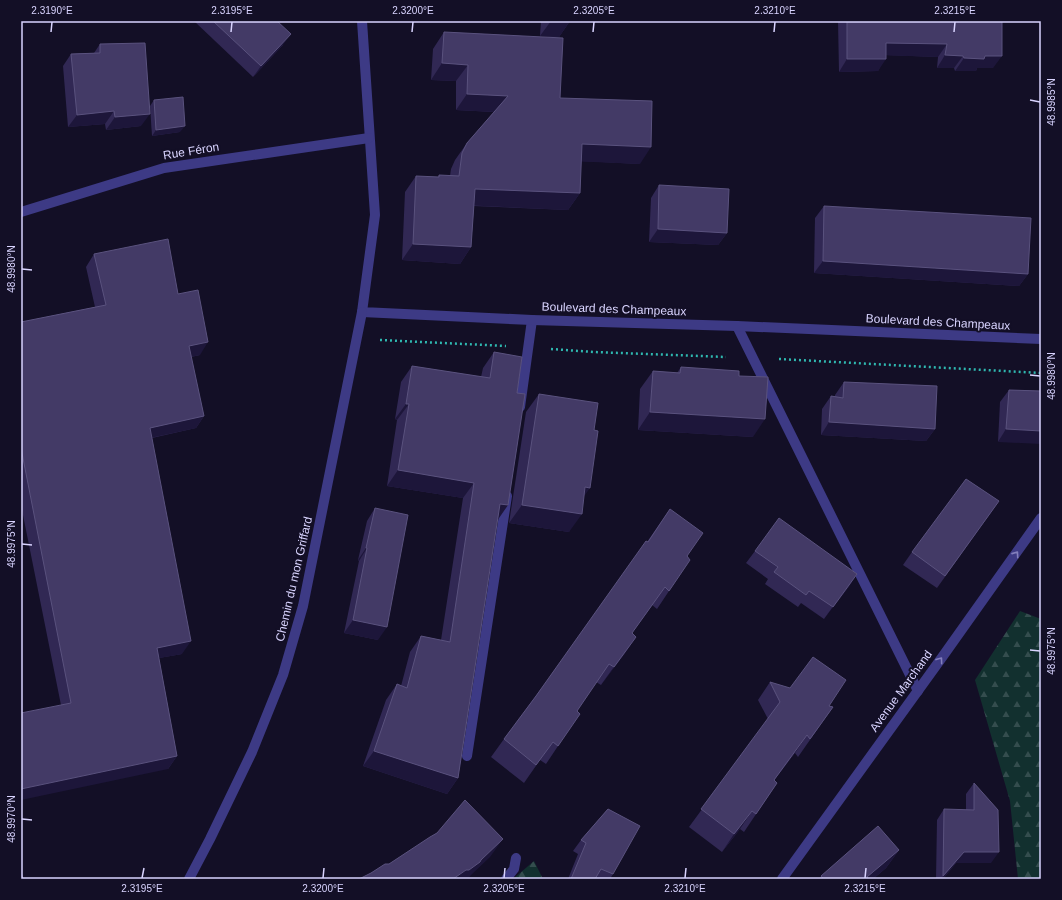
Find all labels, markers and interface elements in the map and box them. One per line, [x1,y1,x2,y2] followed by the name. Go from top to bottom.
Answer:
[31,5,73,16] text: 2.3190°E
[211,5,253,16] text: 2.3195°E
[392,5,434,16] text: 2.3200°E
[573,5,615,16] text: 2.3205°E
[754,5,796,16] text: 2.3210°E
[934,5,976,16] text: 2.3215°E
[1046,78,1057,126] text: 48.9985°N
[162,140,220,162] street label: Rue Féron
[6,245,17,293] text: 48.9980°N
[541,299,687,319] street label: Boulevard des Champeaux
[865,311,1011,333] street label: Boulevard des Champeaux
[1046,352,1057,400] text: 48.9980°N
[273,515,315,643] street label: Chemin du mon Griffard
[6,520,17,568] text: 48.9975°N
[1011,551,1018,558] one-way arrow
[1046,627,1057,675] text: 48.9975°N
[867,648,935,734] street label: Avenue Marchand
[935,657,942,664] one-way arrow
[6,795,17,843] text: 48.9970°N
[121,883,163,894] text: 2.3195°E
[302,883,344,894] text: 2.3200°E
[483,883,525,894] text: 2.3205°E
[664,883,706,894] text: 2.3210°E
[844,883,886,894] text: 2.3215°E

